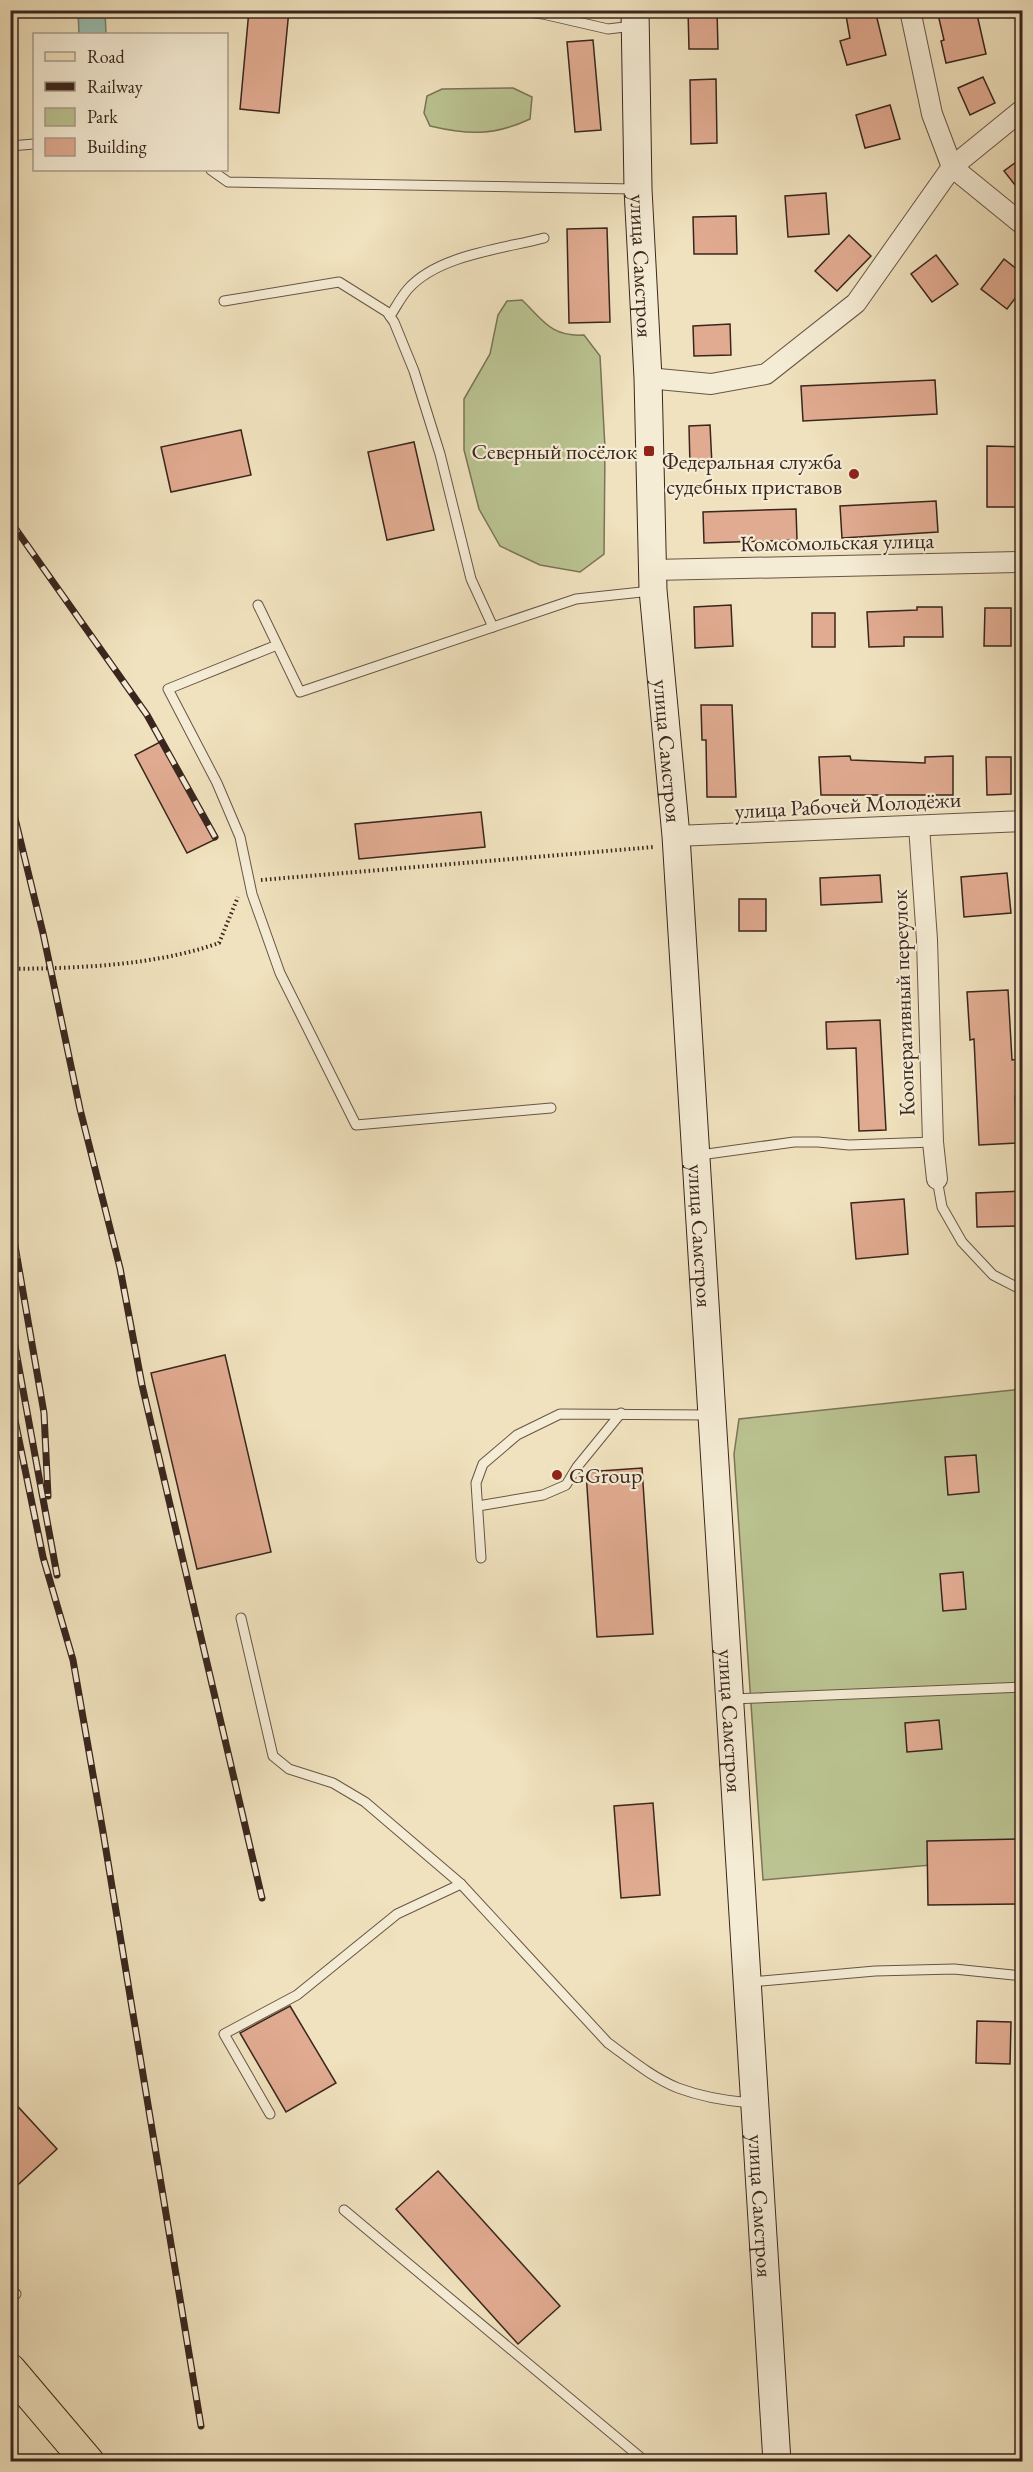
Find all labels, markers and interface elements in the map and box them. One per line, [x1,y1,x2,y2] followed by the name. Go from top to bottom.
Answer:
[33,33,228,171] legend
[87,45,126,68] text: Road
[87,75,143,98] text: Railway
[87,105,118,128] text: Park
[87,135,147,158] text: Building
[624,193,660,339] street label: улица Самстроя
[472,437,637,466] place label: Северный посёлок
[642,444,656,458] marker: Северный посёлок
[662,447,842,501] place label: Федеральная служба судебных приставов
[847,467,861,481] marker: Федеральная служба судебных приставов
[740,526,935,558] street label: Комсомольская улица
[647,678,689,824] street label: улица Самстроя
[734,785,962,825] street label: улица Рабочей Молодёжи
[885,889,921,1117] street label: Кооперативный переулок
[682,1163,720,1309] street label: улица Самстроя
[569,1461,642,1490] place label: GGroup
[550,1468,564,1482] marker: GGroup
[712,1648,750,1794] street label: улица Самстроя
[742,2133,780,2279] street label: улица Самстроя

